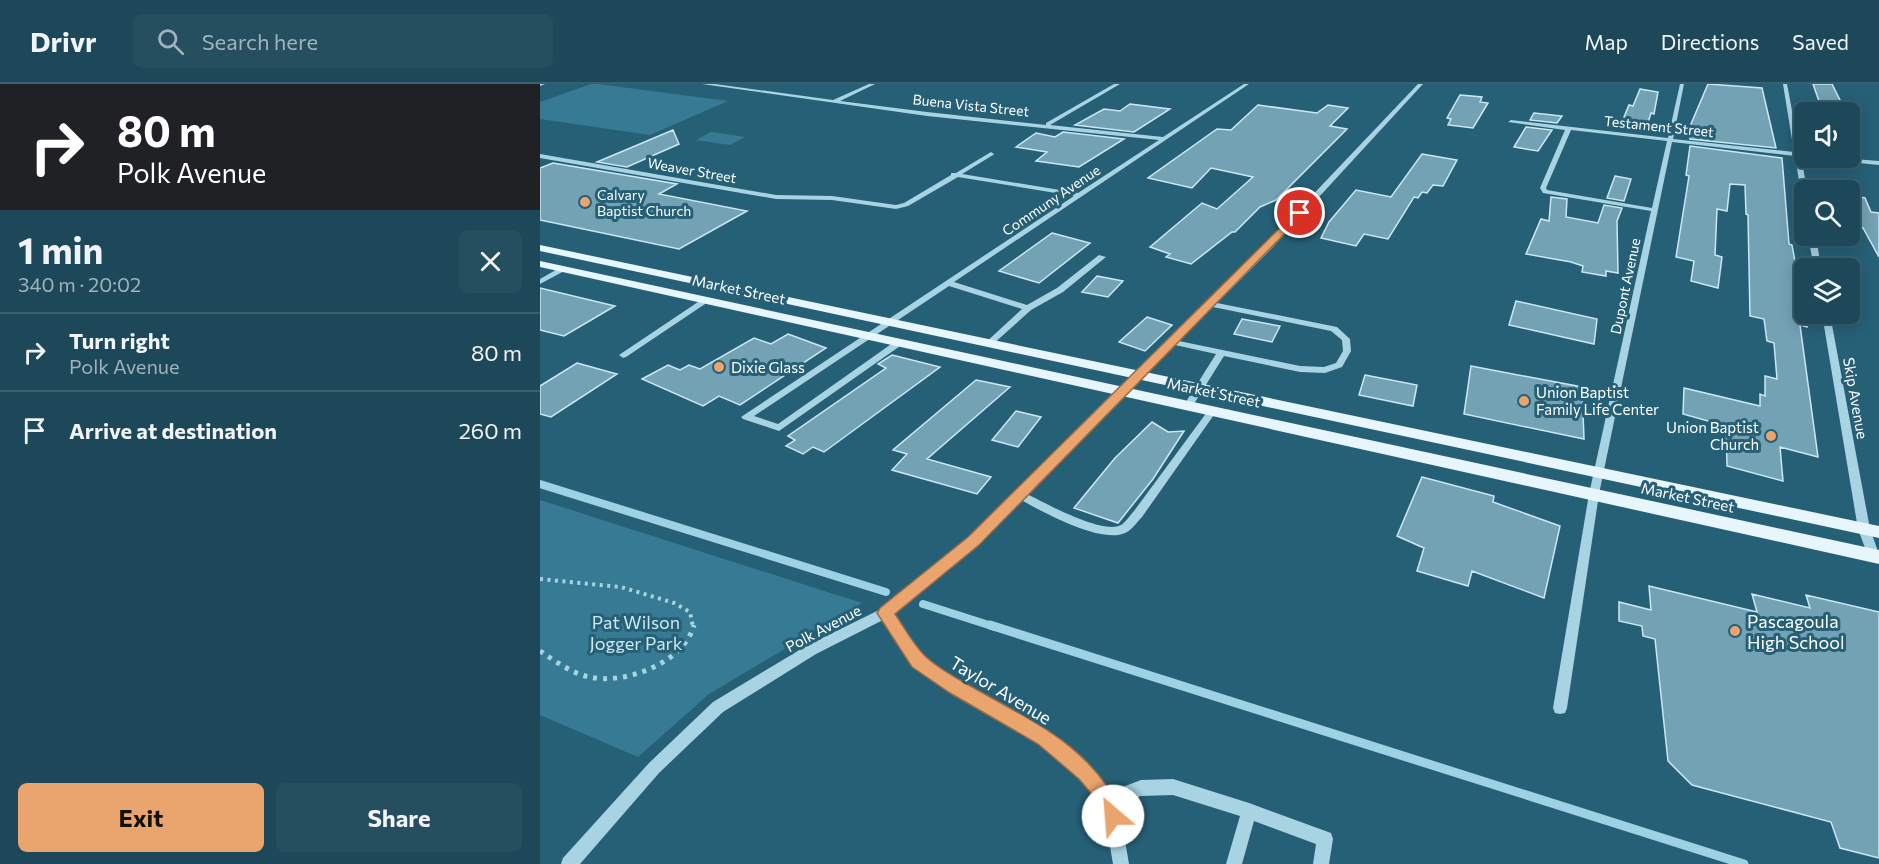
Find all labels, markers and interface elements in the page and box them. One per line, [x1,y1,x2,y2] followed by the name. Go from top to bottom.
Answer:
[133,14,553,68] search box
[30,24,97,58] text: Drivr
[154,25,187,58] icon: search
[202,28,318,55] text: Search here
[1585,29,1628,54] text: Map
[1661,29,1759,54] text: Directions
[1792,29,1849,54] text: Saved
[912,90,1030,120] street label: Buena Vista Street
[1794,102,1860,324] map controls
[1794,102,1860,168] button: sound
[117,104,216,156] text: 80 m
[18,108,96,186] icon: right
[1603,112,1715,140] street label: Testament Street
[646,154,738,186] street label: Weaver Street
[117,156,266,189] text: Polk Avenue
[999,161,1103,239] street label: Communy Avenue
[1794,180,1860,246] button: search
[597,186,691,219] place label: Calvary Baptist Church
[1274,187,1325,238] pin
[578,195,592,209] marker: Calvary Baptist Church
[1283,196,1316,229] icon: arrive
[18,227,103,271] text: 1 min
[459,230,522,293] button: close
[1607,236,1643,336] street label: Dupont Avenue
[1794,258,1860,324] button: layers
[691,270,787,308] street label: Market Street
[18,272,141,296] text: 340 m · 20:02
[69,327,170,354] text: Turn right
[18,336,51,369] icon: right
[471,339,522,366] text: 80 m
[69,354,180,378] text: Polk Avenue
[1840,356,1872,440] street label: Skip Avenue
[731,358,805,376] place label: Dixie Glass
[712,360,726,374] marker: Dixie Glass
[1166,373,1262,411] street label: Market Street
[1536,383,1659,418] place label: Union Baptist Family Life Center
[1517,394,1531,408] marker: Union Baptist Family Life Center
[18,414,51,447] icon: arrive
[69,417,277,444] text: Arrive at destination
[459,417,522,444] text: 260 m
[1666,418,1759,453] place label: Union Baptist Church
[1764,429,1778,443] marker: Union Baptist Church
[1640,478,1736,516] street label: Market Street
[782,601,864,655] street label: Polk Avenue
[1747,610,1845,653] place label: Pascagoula High School
[589,611,683,654] park label: Pat Wilson Jogger Park
[1728,624,1742,638] marker: Pascagoula High School
[946,651,1056,729] street label: Taylor Avenue
[18,783,264,852] button: Exit
[276,783,522,852] button: Share
[1081,784,1145,848] position arrow

